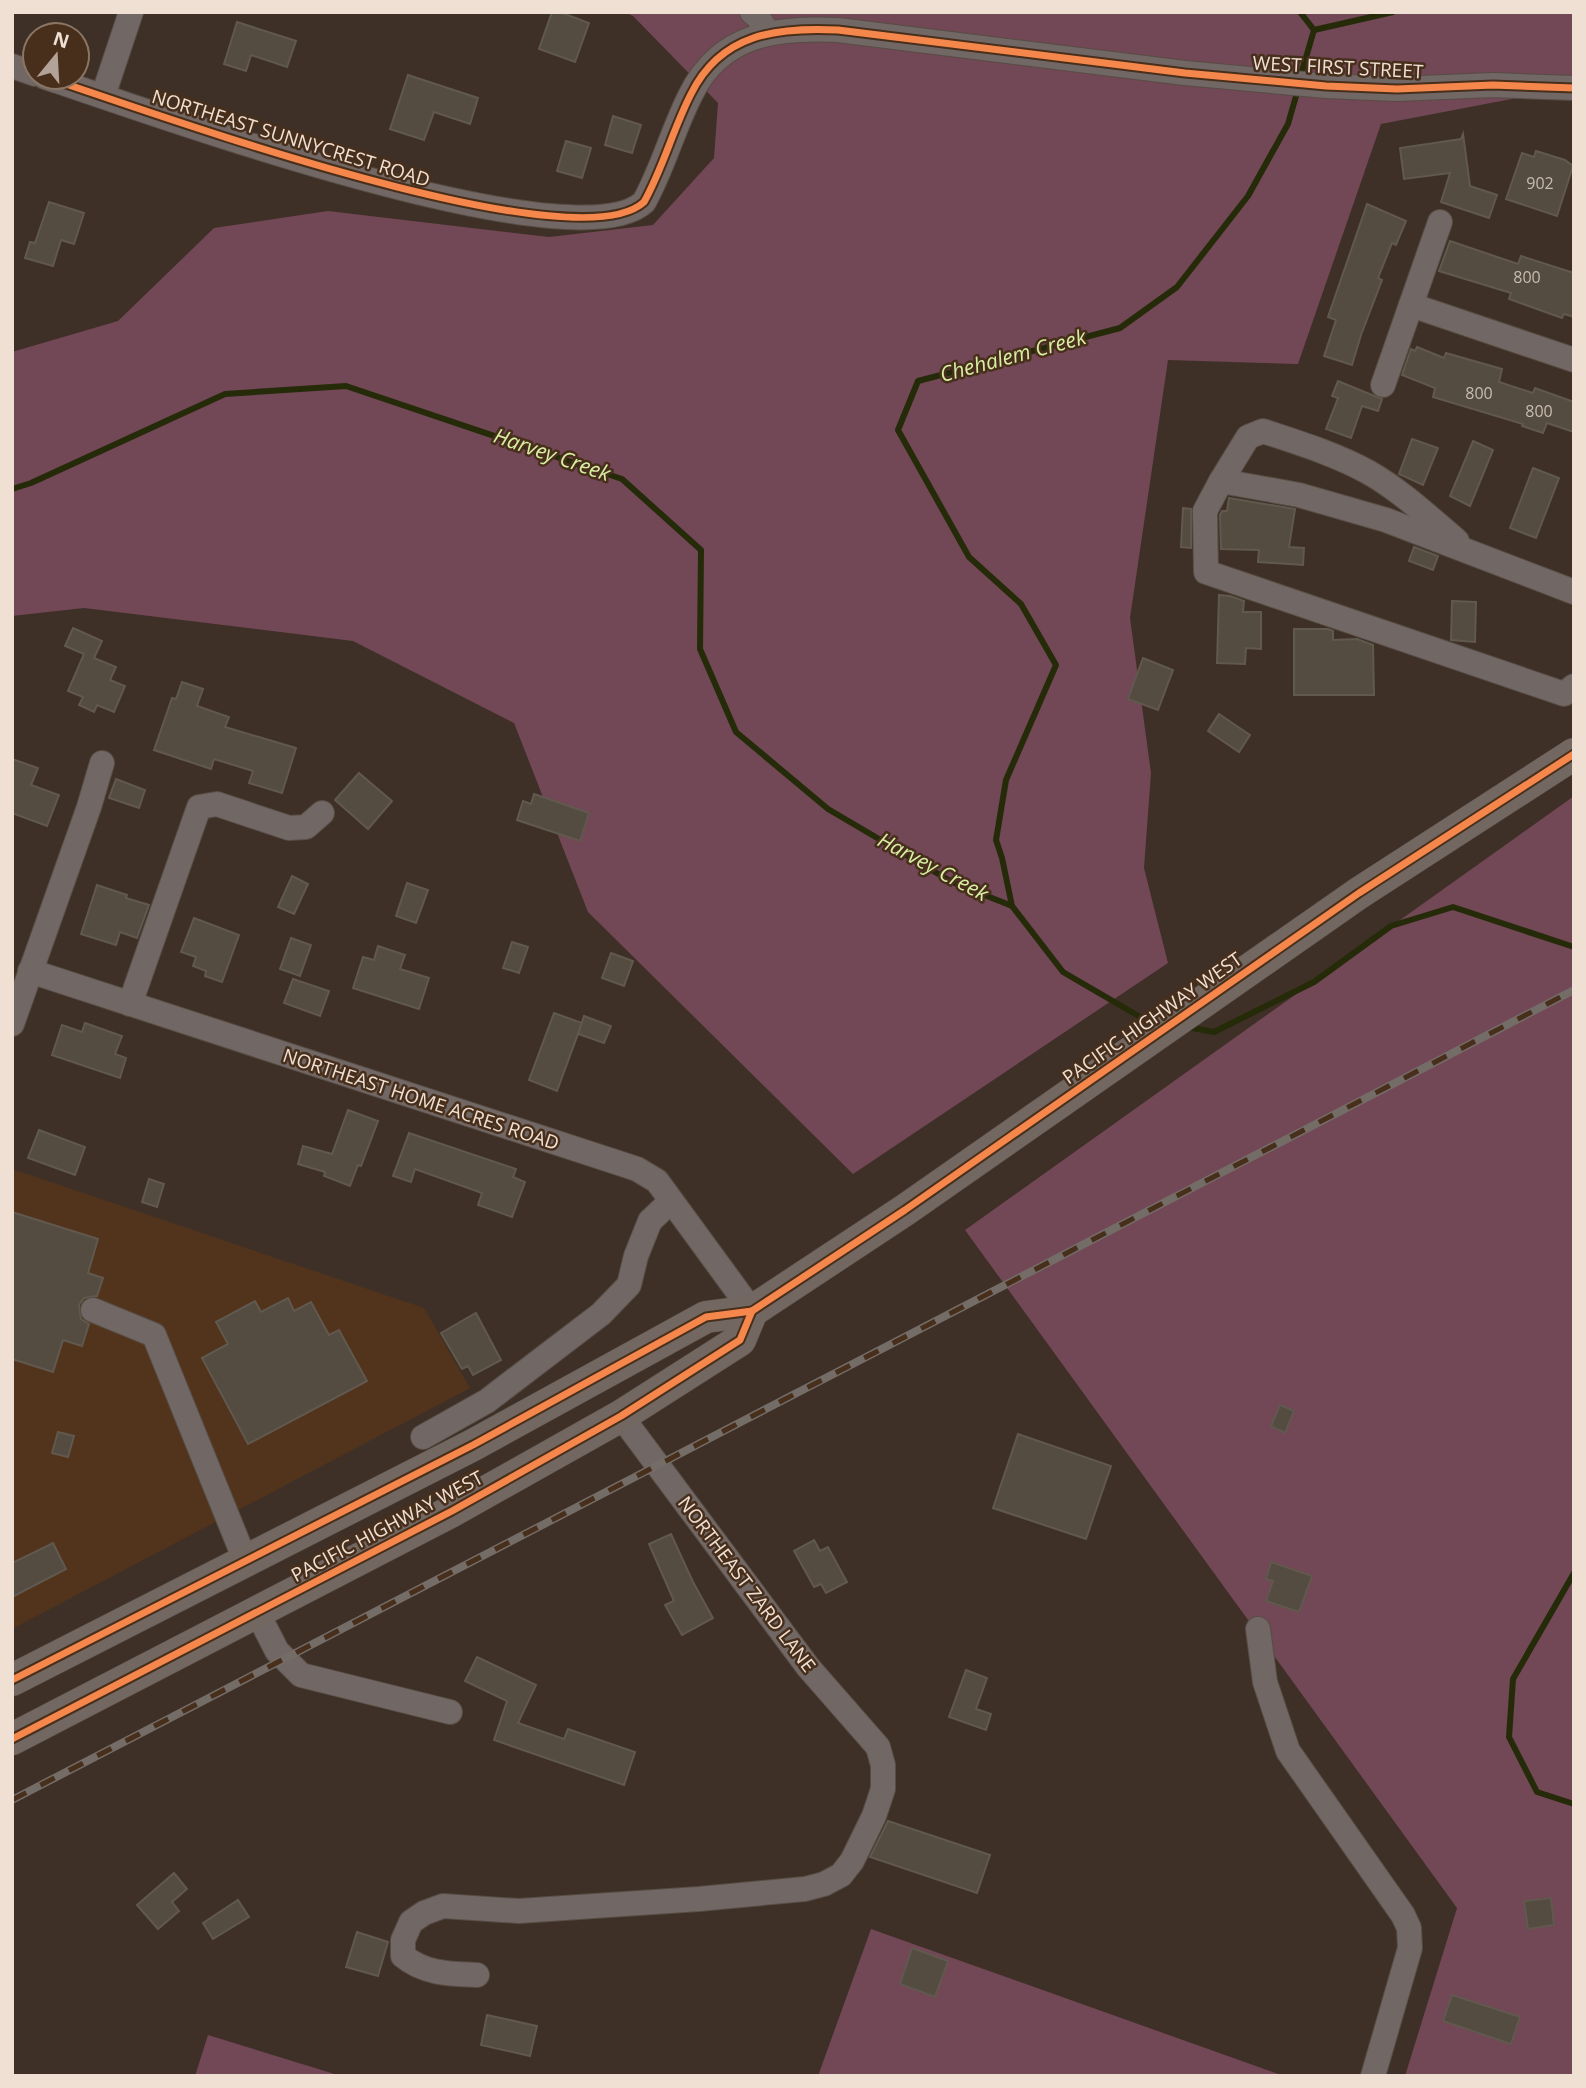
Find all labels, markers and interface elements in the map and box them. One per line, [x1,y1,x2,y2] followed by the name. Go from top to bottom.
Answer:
[21,21,91,91] north arrow
[50,25,73,55] text: N
[1252,50,1424,84] street label: WEST FIRST STREET
[149,83,433,193] street label: NORTHEAST SUNNYCREST ROAD
[1526,172,1554,194] house number: 902
[1513,266,1541,288] house number: 800
[937,322,1090,388] water label: Chehalem Creek
[1465,382,1493,404] house number: 800
[1525,400,1553,422] house number: 800
[490,421,615,487] water label: Harvey Creek
[873,825,994,907] water label: Harvey Creek
[1057,946,1248,1090] street label: PACIFIC HIGHWAY WEST
[280,1042,562,1156] street label: NORTHEAST HOME ACRES ROAD
[286,1464,488,1588] street label: PACIFIC HIGHWAY WEST
[672,1491,822,1677] street label: NORTHEAST ZARD LANE

